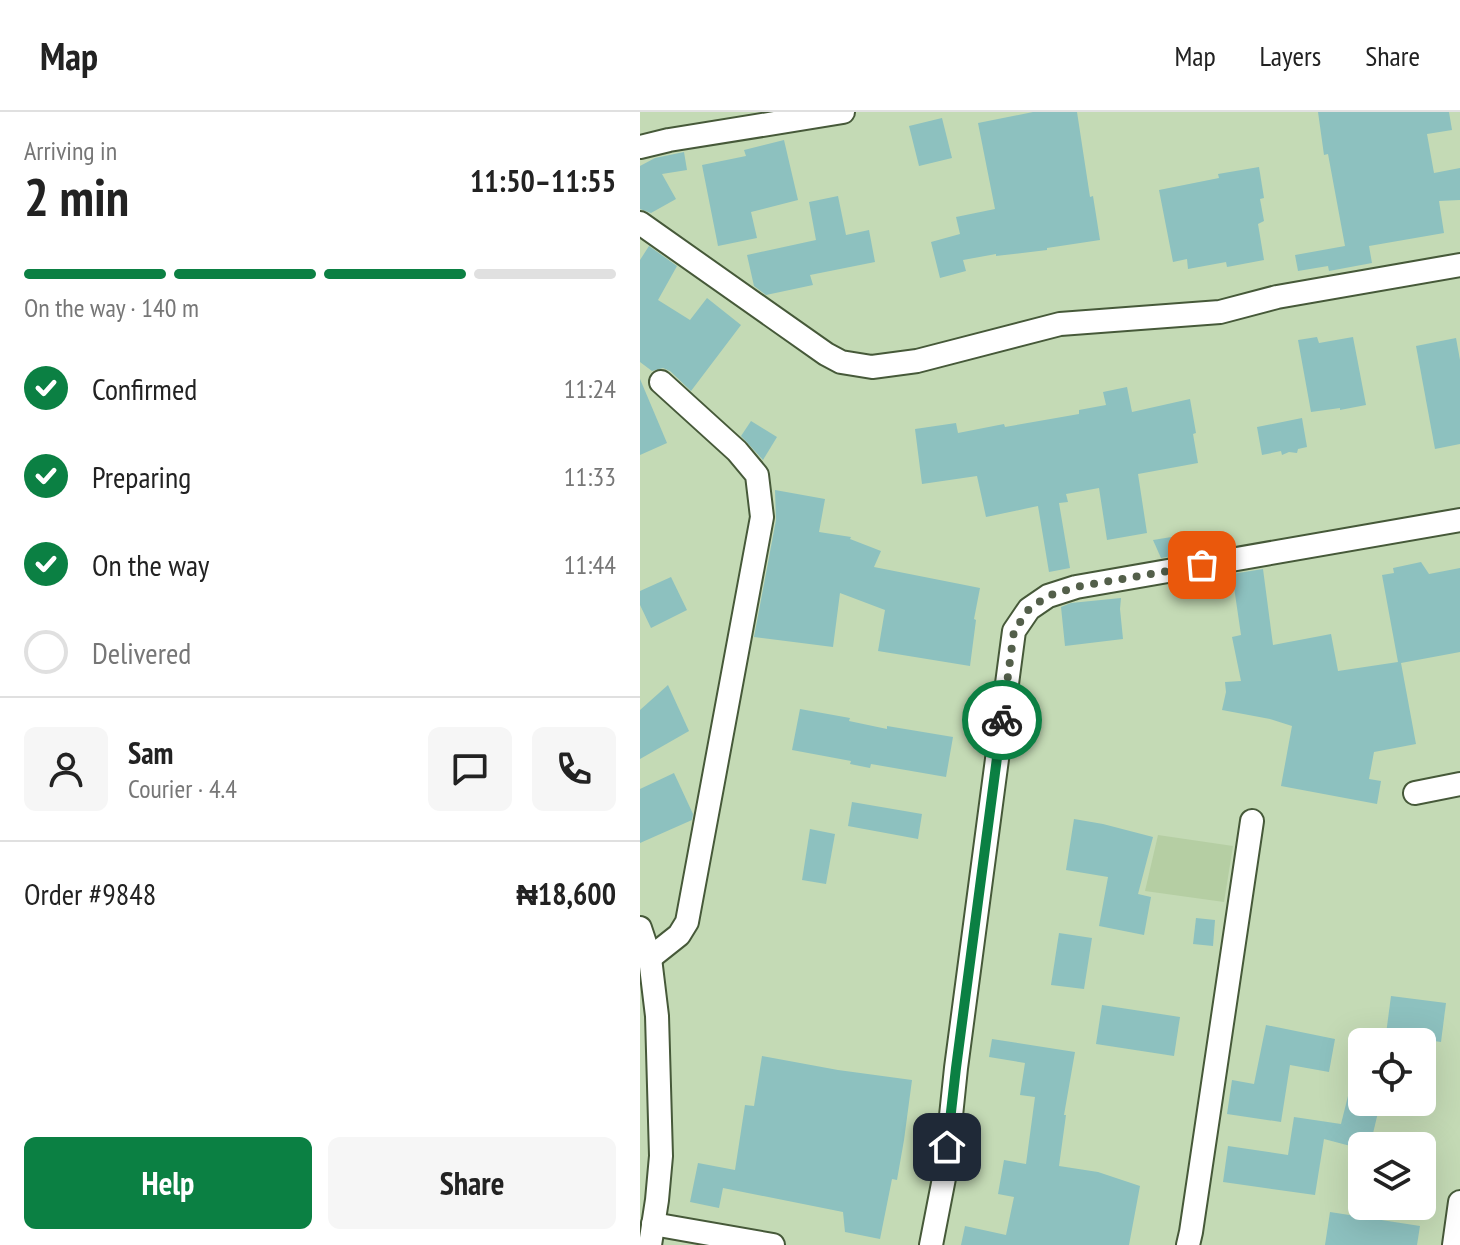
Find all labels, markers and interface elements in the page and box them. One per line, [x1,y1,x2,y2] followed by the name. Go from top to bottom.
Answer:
[40,31,98,80] text: Map
[1174,37,1216,74] text: Map
[1260,37,1321,74] text: Layers
[1365,37,1420,74] text: Share
[24,134,117,167] text: Arriving in
[470,161,616,200] text: 11:50–11:55
[24,163,129,230] text: 2 min
[24,291,199,324] text: On the way · 140 m
[24,366,68,410] icon: check
[92,369,197,408] text: Confirmed
[564,372,616,405] text: 11:24
[24,454,68,498] icon: check
[92,457,191,496] text: Preparing
[564,460,616,493] text: 11:33
[1168,531,1236,599] pin
[24,542,68,586] icon: check
[1180,543,1224,587] icon: bag
[92,545,209,584] text: On the way
[564,548,616,581] text: 11:44
[92,633,191,672] text: Delivered
[962,680,1042,760] courier
[980,698,1024,742] icon: bike
[24,727,108,811] button: person
[428,727,512,811] button: chat
[532,727,616,811] button: phone
[128,733,173,772] text: Sam
[128,772,237,805] text: Courier · 4.4
[24,874,156,913] text: Order #9848
[516,874,616,913] text: ₦18,600
[1348,1028,1436,1220] map controls
[1348,1028,1436,1116] button: locate
[913,1113,981,1181] pin
[925,1125,969,1169] icon: home
[1348,1132,1436,1220] button: layers
[24,1137,312,1229] button: Help
[328,1137,616,1229] button: Share

